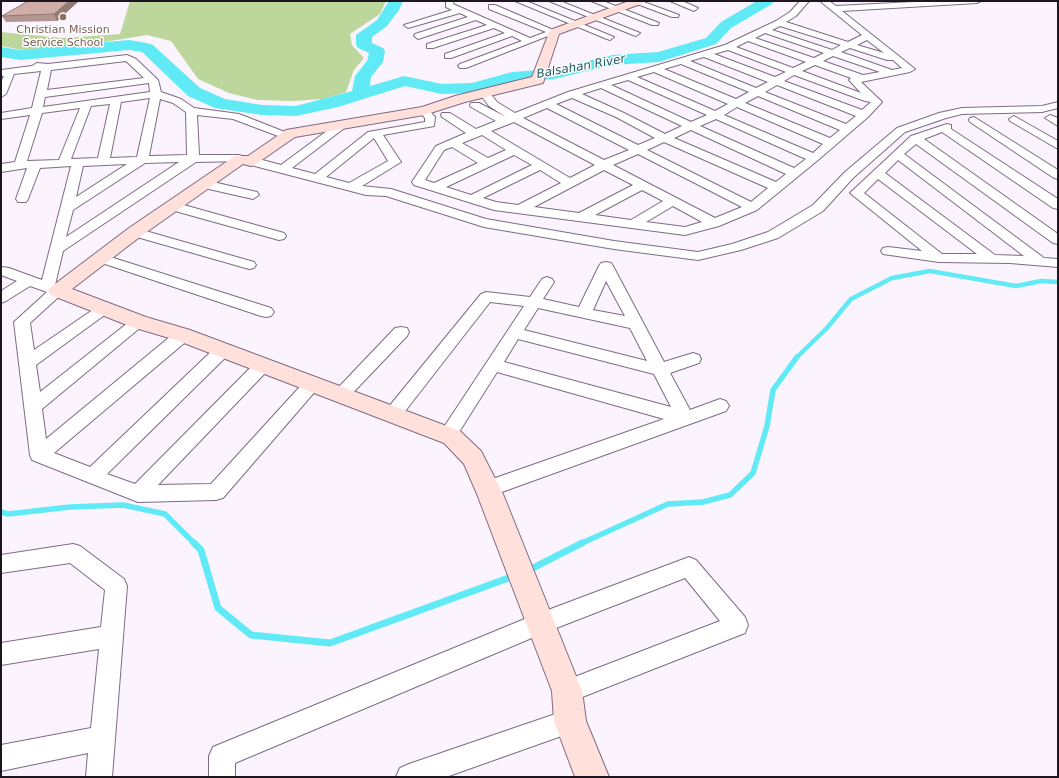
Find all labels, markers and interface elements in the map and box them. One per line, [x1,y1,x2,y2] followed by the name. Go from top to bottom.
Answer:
[58,12,68,22] marker: Christian Mission Service School
[16,23,110,49] place label: Christian Mission Service School
[535,52,627,82] water label: Balsahan River

